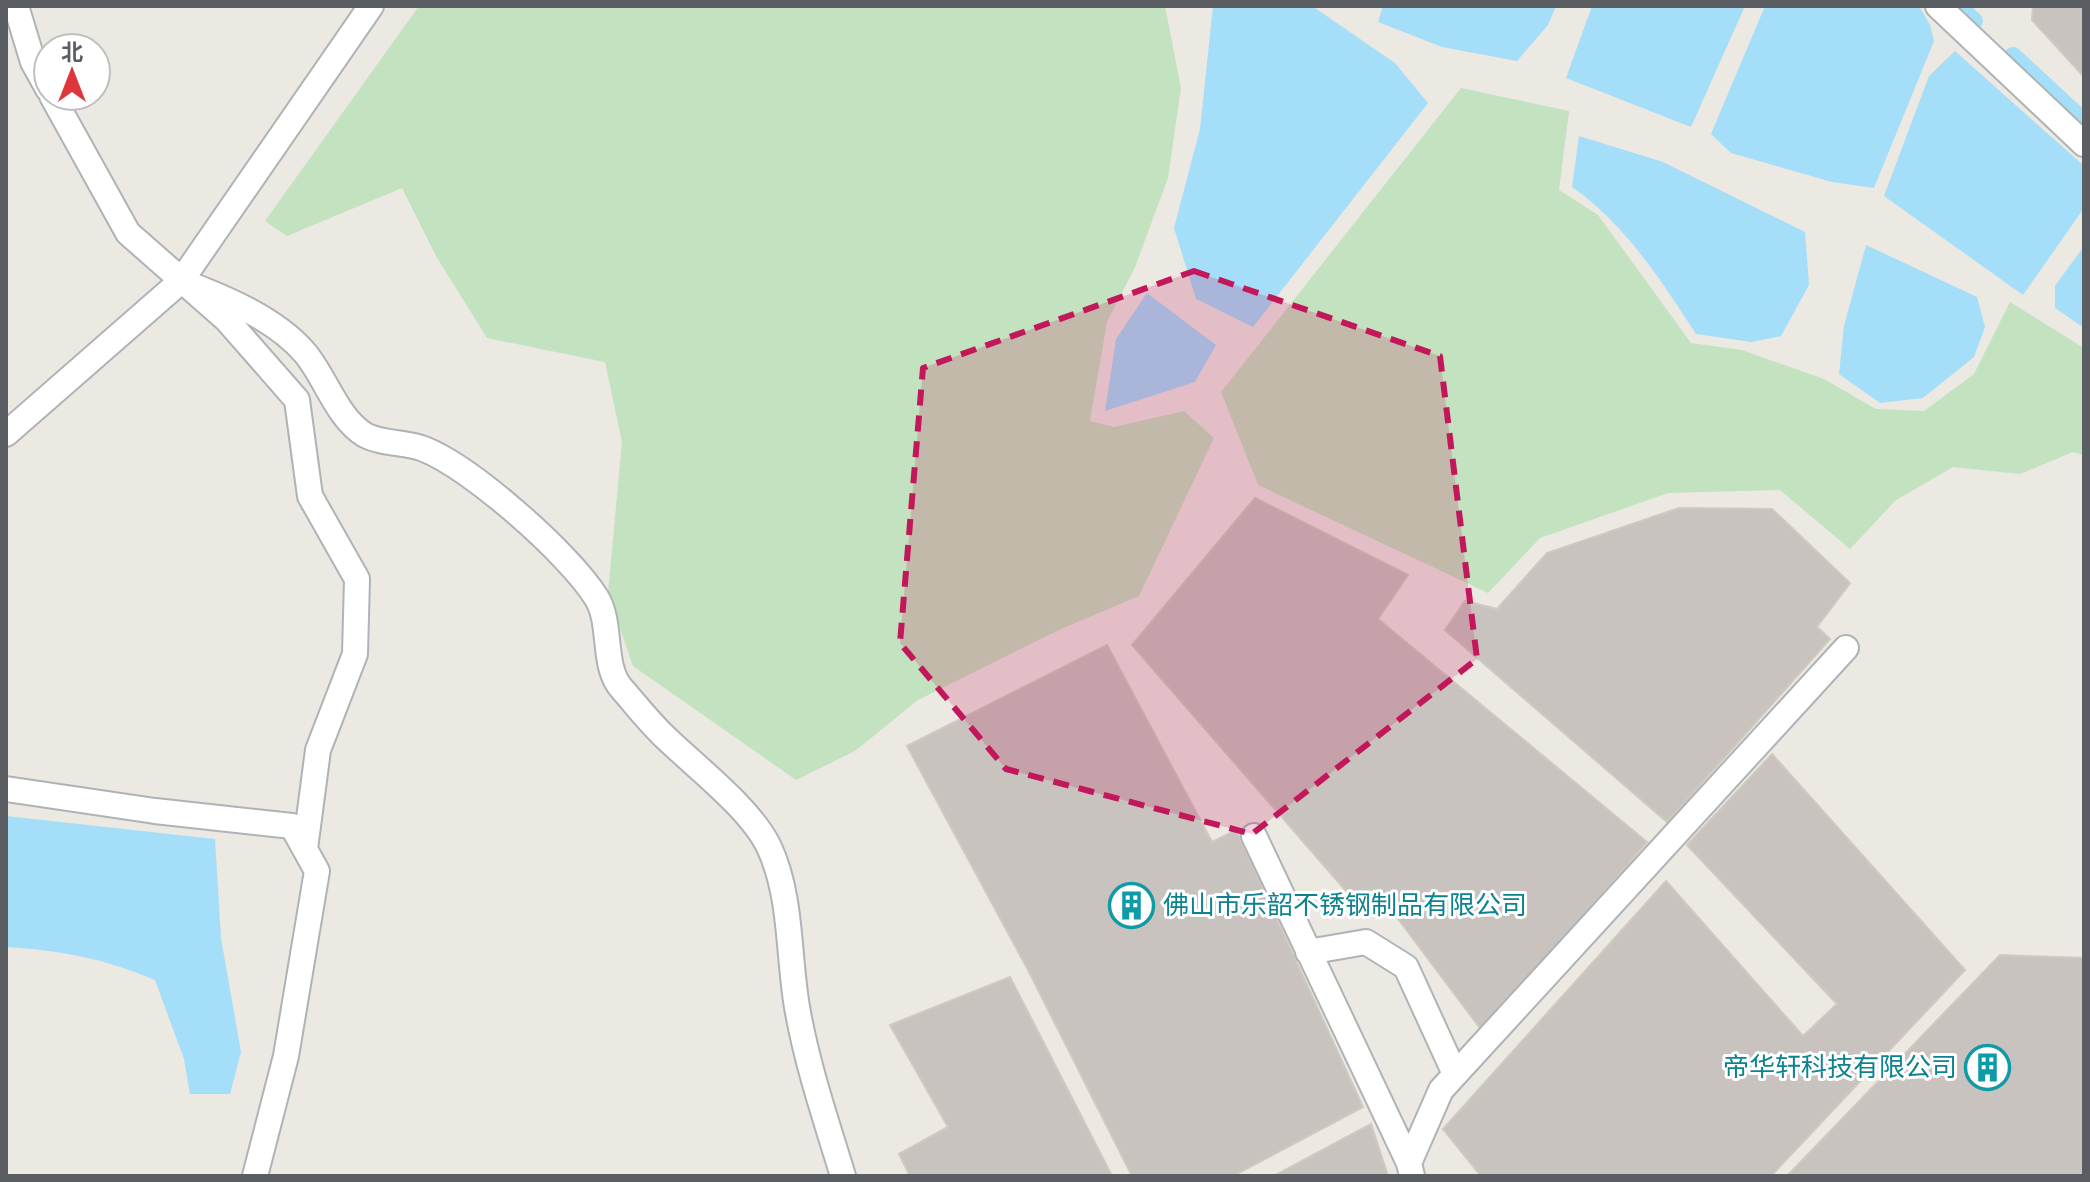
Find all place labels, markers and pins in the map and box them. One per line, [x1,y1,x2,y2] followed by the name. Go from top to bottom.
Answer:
[1108,881,1156,929] building icon: 佛山市乐韶不锈钢制品有限公司
[1163,888,1527,922] place label: 佛山市乐韶不锈钢制品有限公司
[1964,1043,2012,1091] building icon: 帝华轩科技有限公司
[1723,1050,1957,1084] place label: 帝华轩科技有限公司

